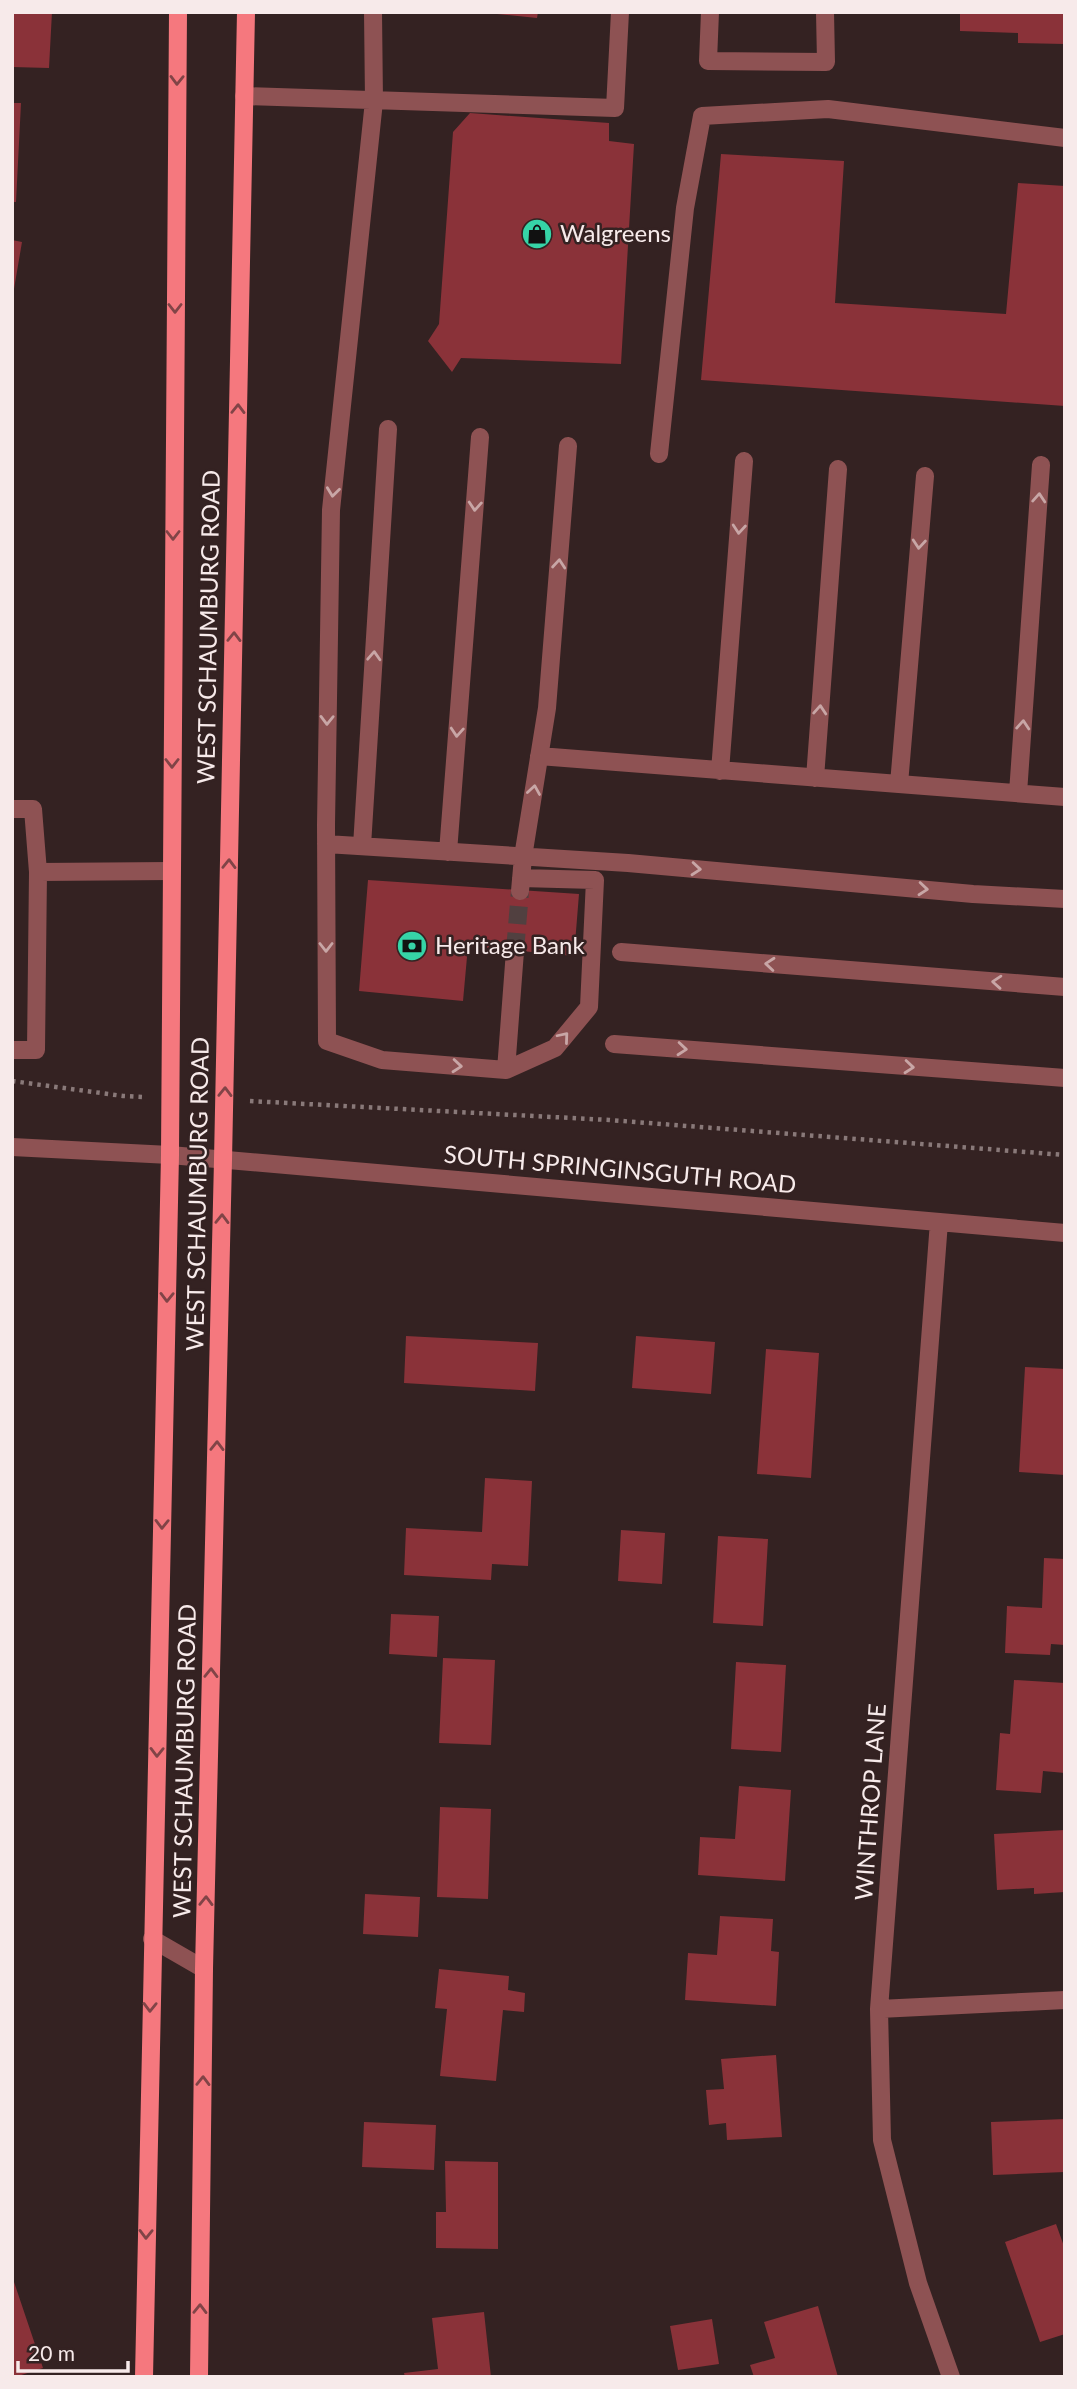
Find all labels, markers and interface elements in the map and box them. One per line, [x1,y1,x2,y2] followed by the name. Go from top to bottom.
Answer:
[169,76,185,86] one-way arrow
[520,217,554,251] shop icon: Walgreens
[560,218,671,247] place label: Walgreens
[167,303,183,314] one-way arrow
[230,403,246,414] one-way arrow
[190,470,225,784] street label: WEST SCHAUMBURG ROAD
[325,486,340,498] one-way arrow
[1031,492,1046,503] one-way arrow
[468,500,483,511] one-way arrow
[732,524,747,535] one-way arrow
[165,531,181,541] one-way arrow
[912,538,927,550] one-way arrow
[551,558,566,569] one-way arrow
[226,631,241,642] one-way arrow
[366,650,381,661] one-way arrow
[812,704,827,715] one-way arrow
[320,714,335,725] one-way arrow
[1015,719,1030,730] one-way arrow
[450,727,465,738] one-way arrow
[164,758,179,769] one-way arrow
[526,784,541,796] one-way arrow
[221,858,237,869] one-way arrow
[691,861,702,876] one-way arrow
[918,881,929,896] one-way arrow
[395,929,429,963] bank icon: Heritage Bank
[435,930,585,959] place label: Heritage Bank
[318,942,334,953] one-way arrow
[764,957,775,972] one-way arrow
[991,974,1002,989] one-way arrow
[556,1032,568,1045] one-way arrow
[179,1037,214,1351] street label: WEST SCHAUMBURG ROAD
[677,1041,688,1056] one-way arrow
[452,1058,463,1073] one-way arrow
[904,1059,915,1074] one-way arrow
[217,1086,232,1097] one-way arrow
[443,1139,798,1198] street label: SOUTH SPRINGINSGUTH ROAD
[214,1213,230,1223] one-way arrow
[159,1292,175,1303] one-way arrow
[209,1440,224,1451] one-way arrow
[154,1520,170,1530] one-way arrow
[166,1604,201,1918] street label: WEST SCHAUMBURG ROAD
[203,1668,219,1678] one-way arrow
[848,1703,891,1901] street label: WINTHROP LANE
[149,1747,164,1758] one-way arrow
[198,1895,213,1906] one-way arrow
[143,2002,158,2013] one-way arrow
[195,2075,211,2086] one-way arrow
[139,2229,154,2240] one-way arrow
[192,2303,208,2313] one-way arrow
[18,2330,128,2374] scale bar
[28,2340,75,2365] text: 20 m

